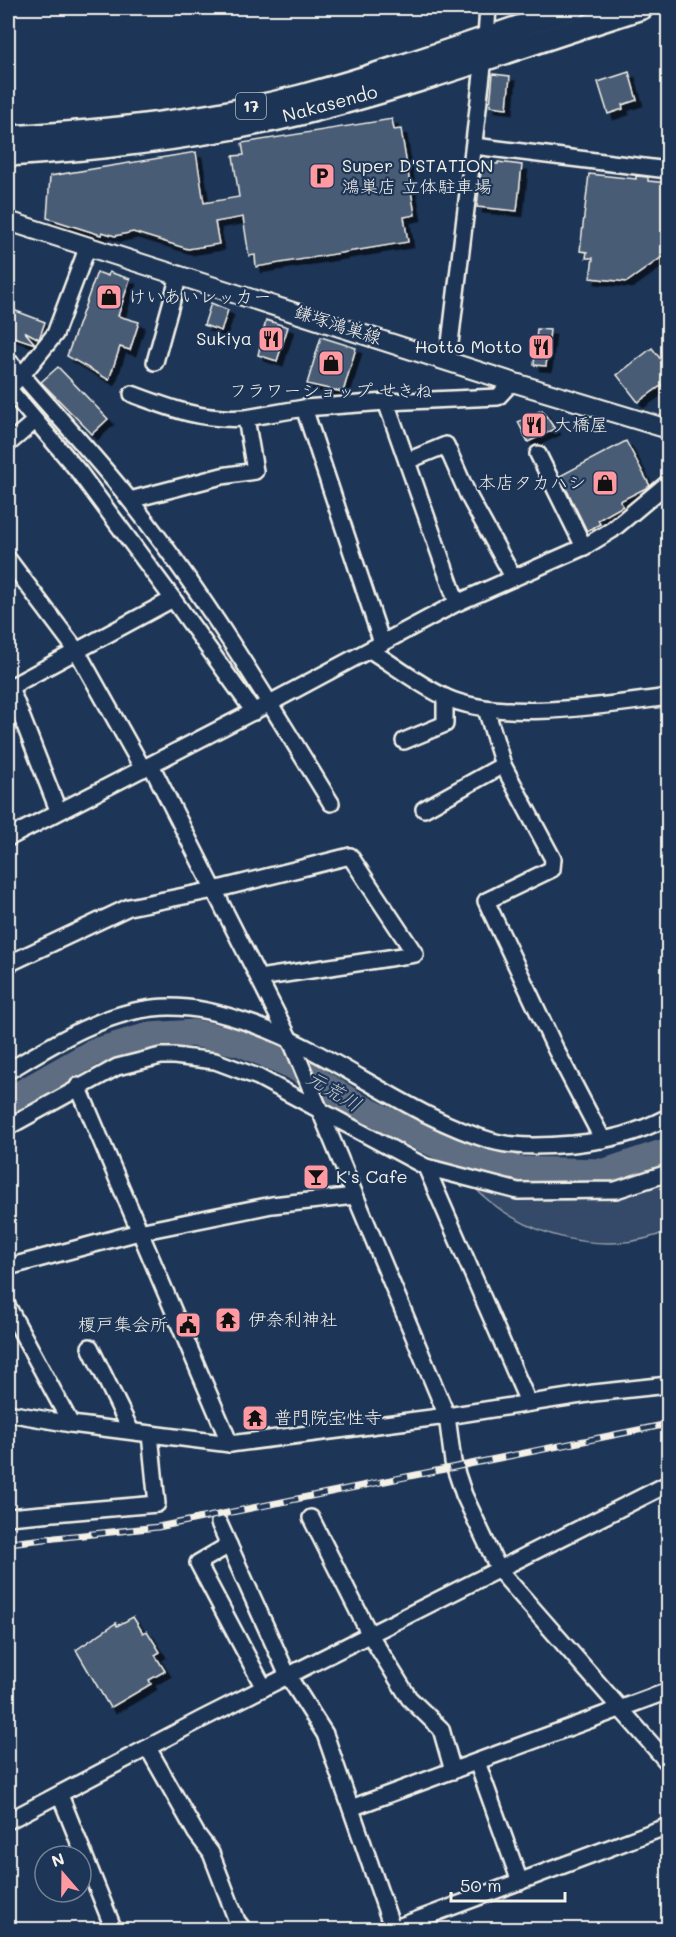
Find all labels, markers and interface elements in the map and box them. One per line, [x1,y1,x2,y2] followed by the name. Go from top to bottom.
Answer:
[280,79,380,127] street label: Nakasendo
[236,93,266,119] road number: 17
[342,153,493,198] place label: Super D'STATION 鴻巣店 立体駐車場
[307,161,337,191] parking icon: Super D'STATION 鴻巣店 立体駐車場
[94,282,124,312] shop icon: けいあいレッカー
[128,284,271,308] place label: けいあいレッカー
[292,299,385,349] street label: 鎌塚鴻巣線
[256,324,286,354] restaurant icon: Sukiya
[196,326,252,350] place label: Sukiya
[526,332,556,362] restaurant icon: Hotto Motto
[415,334,522,358] place label: Hotto Motto
[316,348,346,378] shop icon: フラワーショップ せきね
[229,378,433,402] place label: フラワーショップ せきね
[519,410,549,440] restaurant icon: 大橋屋
[554,412,608,436] place label: 大橋屋
[590,468,620,498] shop icon: 本店タカハシ
[478,470,586,494] place label: 本店タカハシ
[302,1064,367,1117] water label: 元荒川
[301,1162,331,1192] bar icon: K's Cafe
[336,1164,408,1188] place label: K's Cafe
[213,1305,243,1335] temple icon: 伊奈利神社
[248,1307,338,1331] place label: 伊奈利神社
[173,1310,203,1340] public building icon: 榎戸集会所
[78,1312,168,1336] place label: 榎戸集会所
[240,1403,270,1433] temple icon: 普門院宝性寺
[274,1405,382,1429] place label: 普門院宝性寺
[33,1844,93,1904] north arrow
[48,1847,67,1871] text: N
[451,1865,565,1903] scale bar
[460,1873,502,1897] text: 50 m

